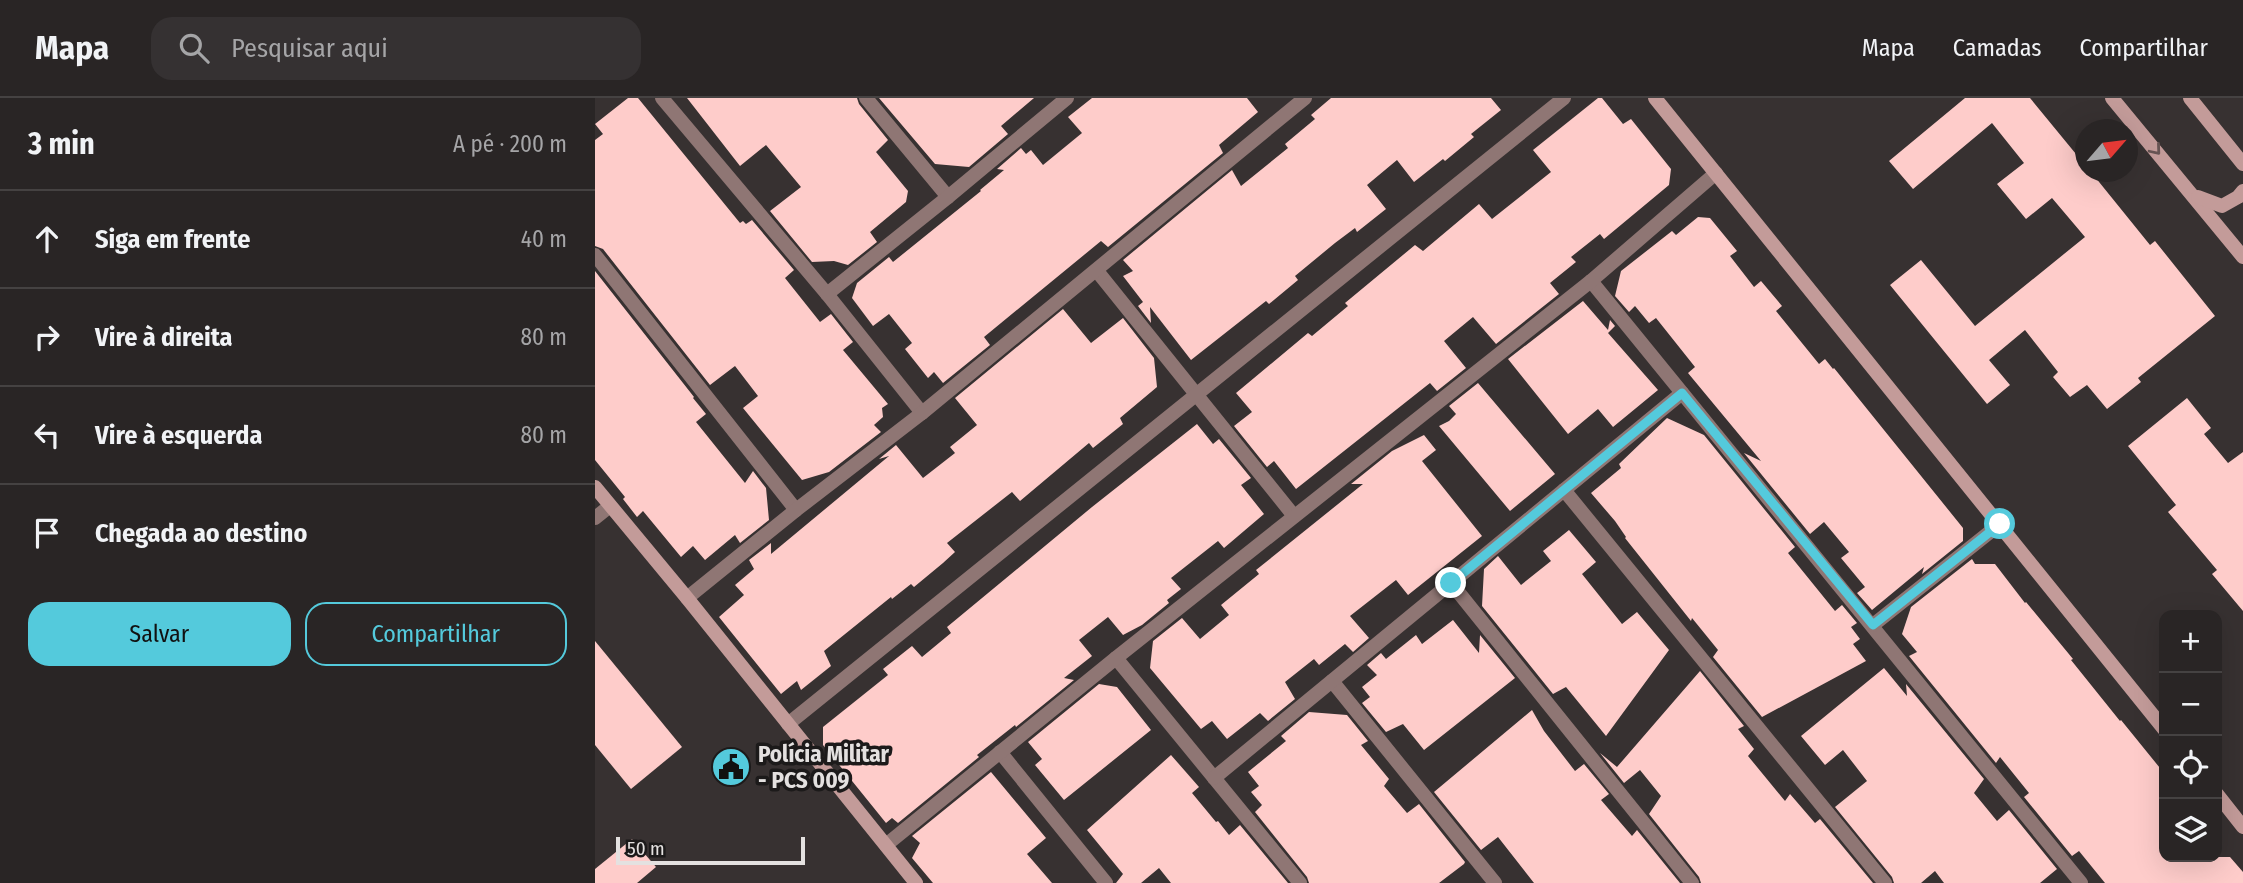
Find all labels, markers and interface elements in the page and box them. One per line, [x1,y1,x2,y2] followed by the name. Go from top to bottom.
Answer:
[151,17,641,80] search box
[35,28,109,68] text: Mapa
[175,29,213,67] icon: search
[231,33,388,64] text: Pesquisar aqui
[1862,34,1915,62] text: Mapa
[1953,34,2042,62] text: Camadas
[2080,34,2208,62] text: Compartilhar
[2075,119,2138,182] north arrow
[28,126,95,162] text: 3 min
[453,130,567,158] text: A pé · 200 m
[2148,142,2160,155] one-way arrow
[28,220,66,258] icon: ahead
[95,224,250,255] text: Siga em frente
[521,225,567,253] text: 40 m
[28,318,66,356] icon: right
[95,322,233,353] text: Vire à direita
[520,323,567,351] text: 80 m
[28,416,66,454] icon: left
[95,420,262,451] text: Vire à esquerda
[520,421,567,449] text: 80 m
[1984,508,2015,539] route start
[28,514,66,552] icon: arrive
[95,518,307,549] text: Chegada ao destino
[1435,567,1466,598] route end
[28,602,291,666] button: Salvar
[305,602,567,666] button: Compartilhar
[2159,610,2222,862] map controls
[2159,610,2222,673] button: +
[2159,673,2222,736] button: −
[2159,736,2222,799] button: locate
[758,740,890,794] place label: Polícia Militar - PCS 009
[710,746,752,788] public building icon: Polícia Militar - PCS 009
[2159,799,2222,862] button: layers
[616,834,805,866] scale bar
[627,837,665,860] text: 50 m

